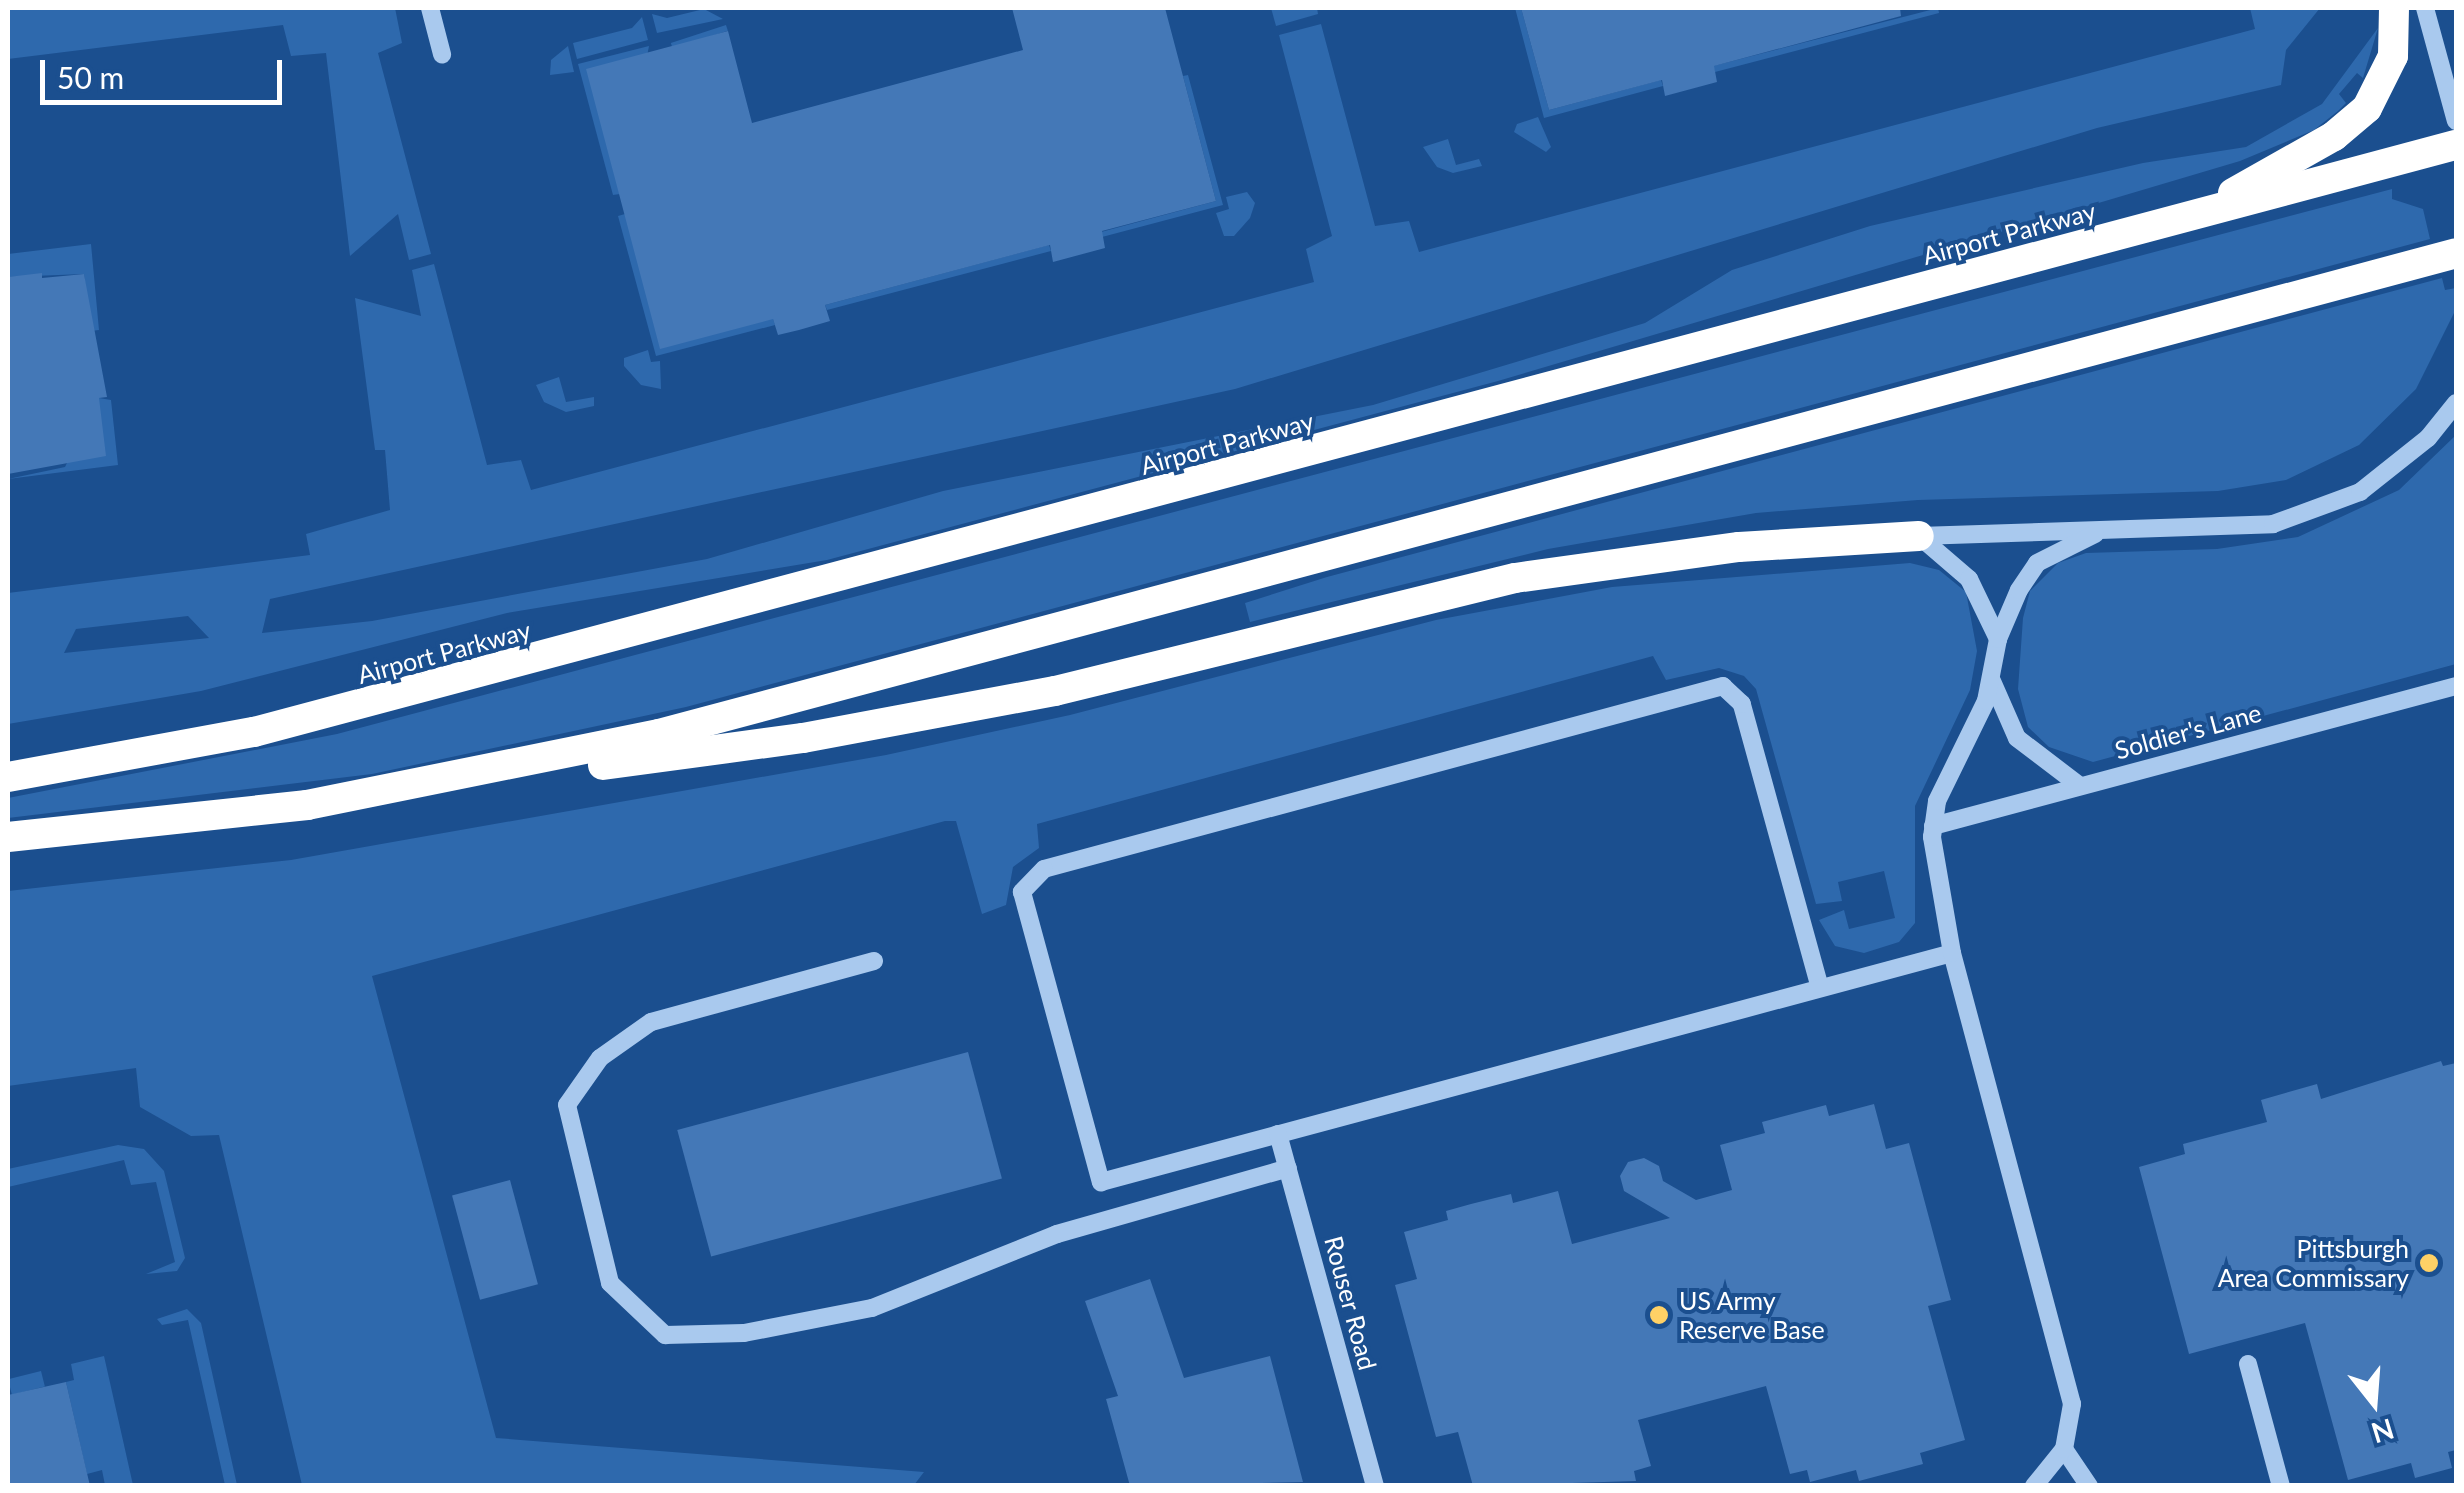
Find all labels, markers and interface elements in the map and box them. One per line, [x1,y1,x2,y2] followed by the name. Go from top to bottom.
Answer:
[45,40,288,102] scale bar
[57,59,124,95] text: 50 m
[1919,195,2099,271] street label: Airport Parkway
[1137,405,1317,481] street label: Airport Parkway
[354,614,534,690] street label: Airport Parkway
[2111,697,2265,765] street label: Soldier's Lane
[1319,1232,1383,1374] street label: Rouser Road
[2218,1234,2409,1293] place label: Pittsburgh Area Commissary
[2418,1252,2440,1274] marker: Pittsburgh Area Commissary
[1679,1286,1825,1345] place label: US Army Reserve Base
[1648,1304,1670,1326] marker: US Army Reserve Base
[2324,1353,2424,1453] north arrow
[2367,1412,2398,1451] text: N

